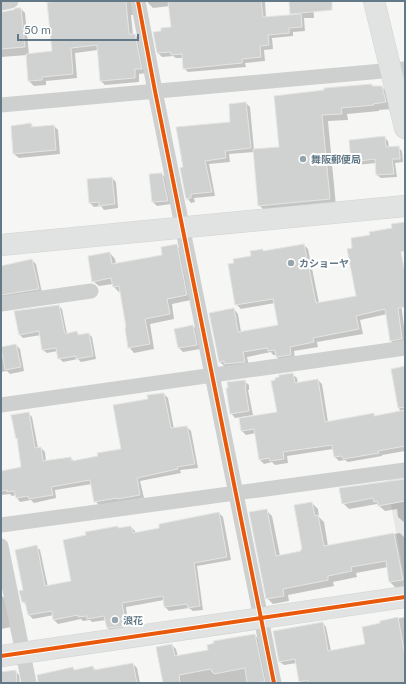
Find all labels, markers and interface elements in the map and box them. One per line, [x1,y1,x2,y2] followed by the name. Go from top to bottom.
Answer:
[18,16,138,42] scale bar
[24,22,51,37] text: 50 m
[311,153,361,165] place label: 舞阪郵便局
[298,154,308,164] marker: 舞阪郵便局
[299,257,349,269] place label: カショーヤ
[286,258,296,268] marker: カショーヤ
[123,614,143,626] place label: 浪花
[110,615,120,625] marker: 浪花

